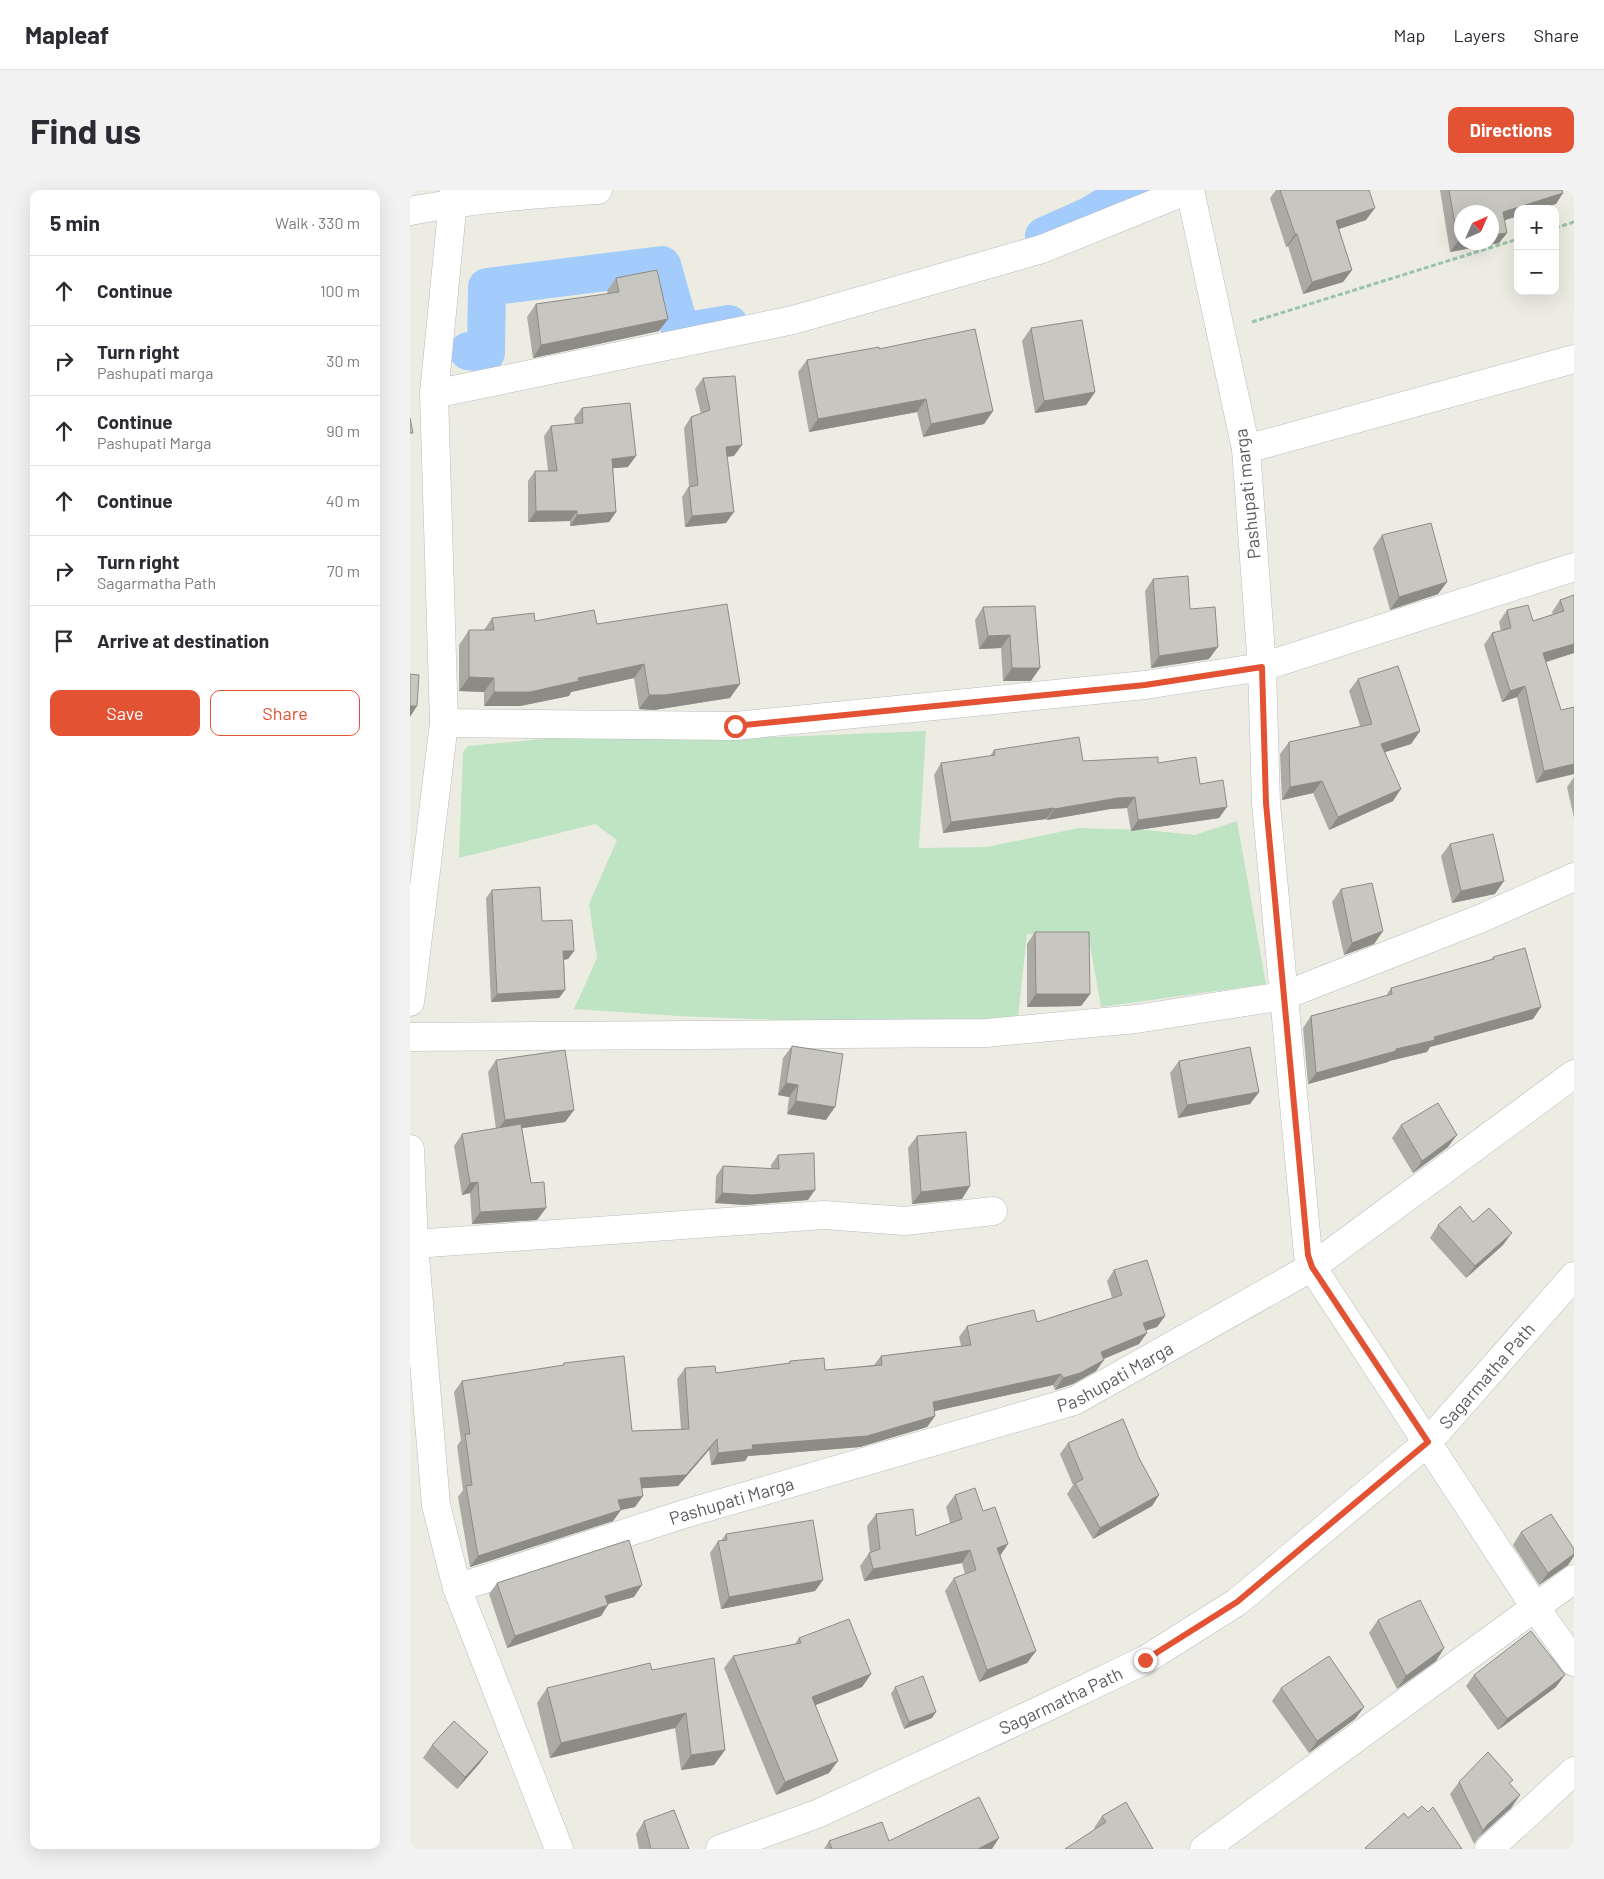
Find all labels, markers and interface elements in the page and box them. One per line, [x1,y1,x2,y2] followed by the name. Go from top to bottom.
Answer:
[25,20,109,49] text: Mapleaf
[1393,24,1425,46] text: Map
[1453,24,1506,46] text: Layers
[1534,24,1579,46] text: Share
[1448,107,1574,153] button: Directions
[30,109,141,151] text: Find us
[1454,205,1499,250] north arrow
[1514,205,1559,295] map controls
[1514,205,1559,250] button: +
[50,210,100,235] text: 5 min
[275,213,360,232] text: Walk · 330 m
[1514,250,1559,295] button: −
[50,277,78,305] icon: ahead
[97,279,173,302] text: Continue
[320,281,360,300] text: 100 m
[97,340,179,363] text: Turn right
[50,347,78,375] icon: right
[326,351,360,370] text: 30 m
[97,363,213,382] text: Pashupati marga
[97,410,173,433] text: Continue
[50,417,78,445] icon: ahead
[326,421,360,440] text: 90 m
[1229,428,1265,560] street label: Pashupati marga
[97,433,212,452] text: Pashupati Marga
[50,487,78,515] icon: ahead
[97,489,173,512] text: Continue
[326,491,360,510] text: 40 m
[97,550,179,573] text: Turn right
[50,557,78,585] icon: right
[327,561,360,580] text: 70 m
[97,573,216,592] text: Sagarmatha Path
[50,627,78,655] icon: arrive
[97,629,269,652] text: Arrive at destination
[50,690,200,736] button: Save
[210,690,360,736] button: Share
[724,715,747,738] route start
[1434,1318,1539,1433] street label: Sagarmatha Path
[1054,1337,1177,1416] street label: Pashupati Marga
[666,1472,796,1529] street label: Pashupati Marga
[1134,1649,1157,1672] route end
[995,1661,1126,1739] street label: Sagarmatha Path

